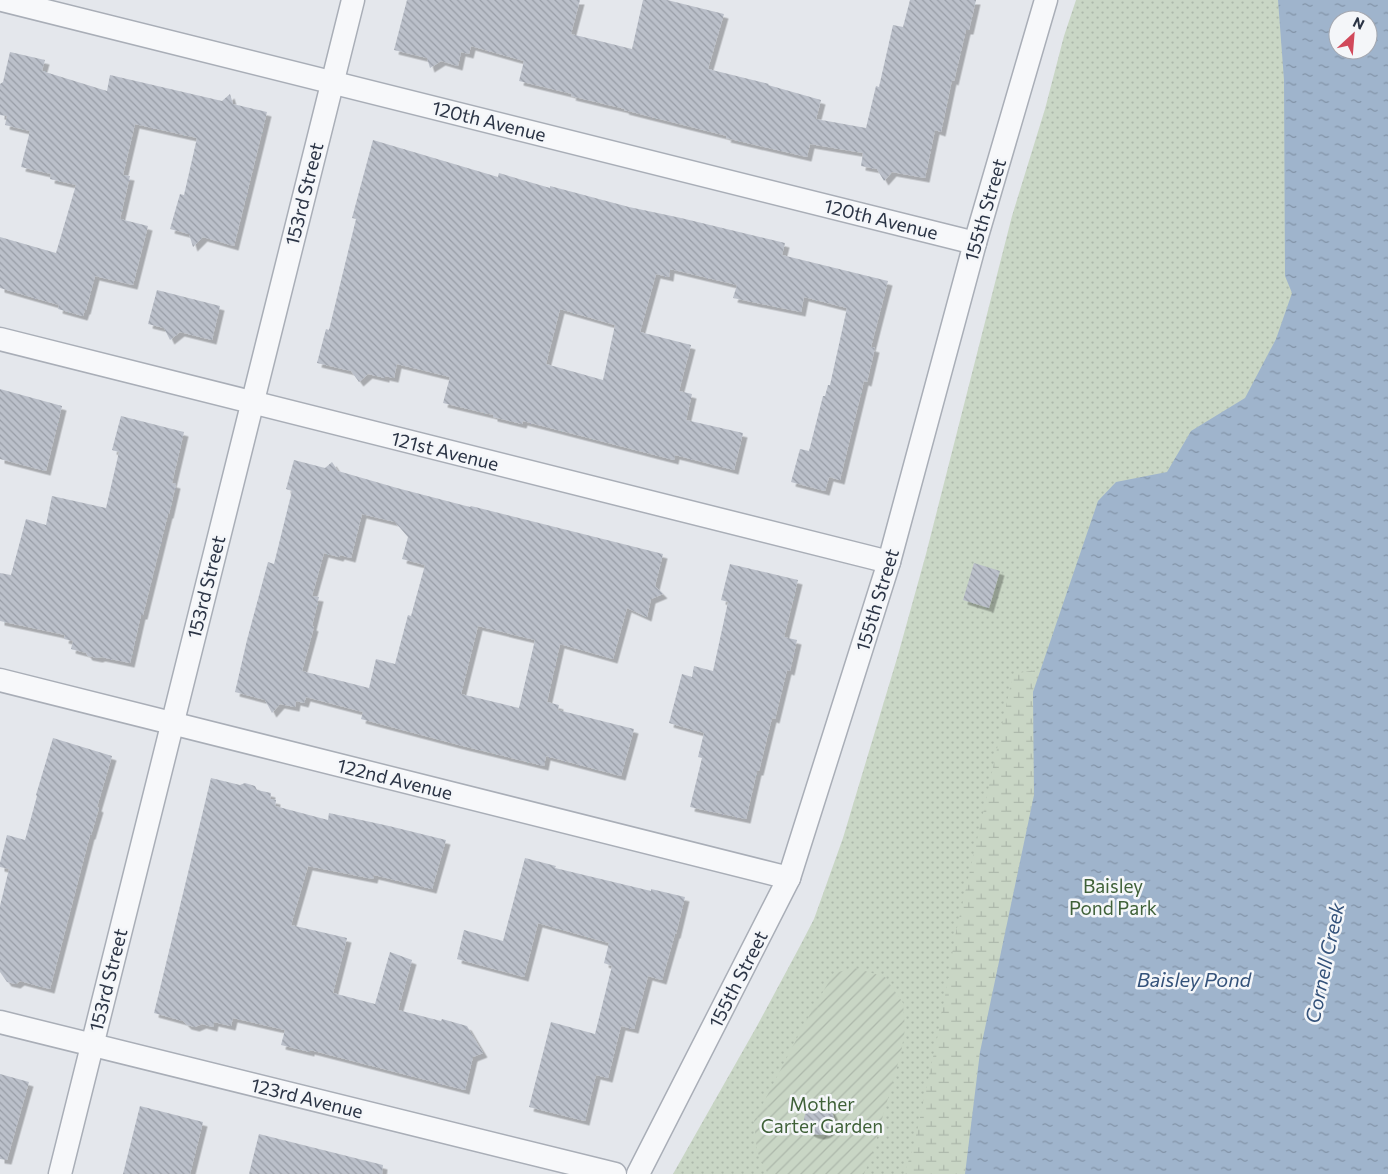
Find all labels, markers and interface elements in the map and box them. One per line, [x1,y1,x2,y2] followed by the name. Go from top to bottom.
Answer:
[1328,10,1378,60] north arrow
[1350,13,1367,33] text: N
[430,95,549,146] street label: 120th Avenue
[280,140,327,248] street label: 153rd Street
[959,156,1010,264] street label: 155th Street
[822,193,941,244] street label: 120th Avenue
[389,426,501,475] street label: 121st Avenue
[182,533,229,641] street label: 153rd Street
[850,546,903,654] street label: 155th Street
[335,753,455,804] street label: 122nd Avenue
[1069,874,1157,919] park label: Baisley Pond Park
[1300,899,1349,1025] water label: Cornell Creek
[84,926,131,1034] street label: 153rd Street
[703,926,772,1031] street label: 155th Street
[1137,967,1253,991] water label: Baisley Pond
[249,1072,366,1123] street label: 123rd Avenue
[761,1092,883,1137] park label: Mother Carter Garden

